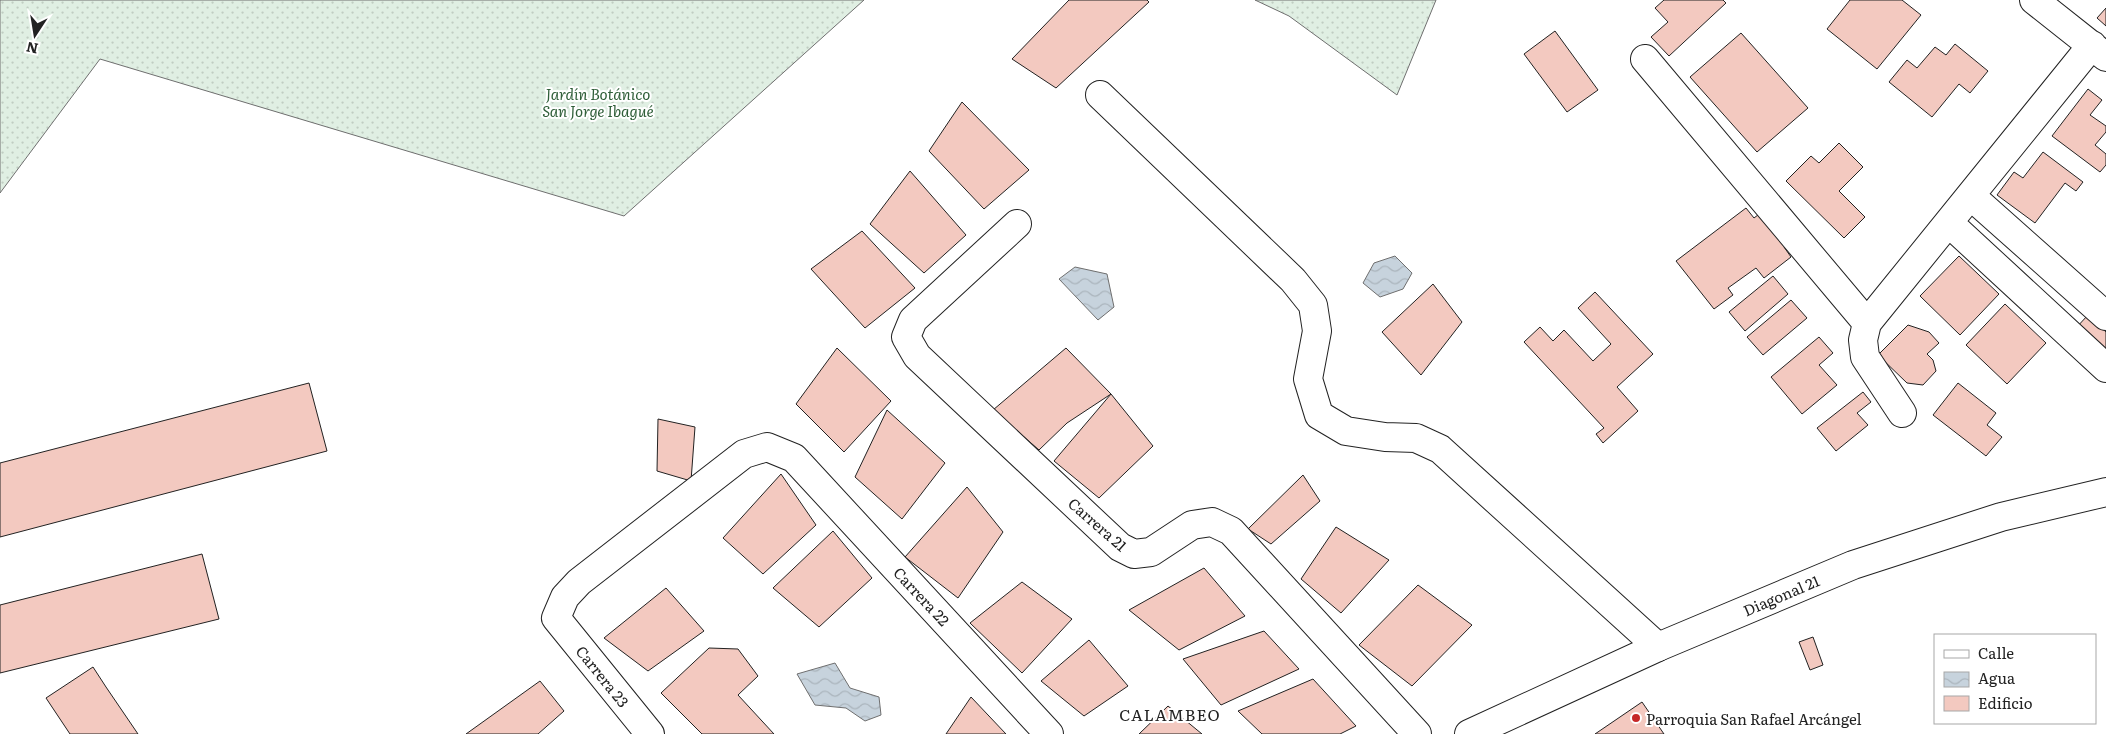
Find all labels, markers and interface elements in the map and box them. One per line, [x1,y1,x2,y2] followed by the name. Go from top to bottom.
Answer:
[10,10,60,60] north arrow
[24,38,40,60] text: N
[542,82,654,122] park label: Jardín Botánico San Jorge Ibagué
[1063,492,1133,556] street label: Carrera 21
[889,561,956,631] street label: Carrera 22
[1739,569,1823,621] street label: Diagonal 21
[1934,634,2096,724] legend
[571,640,635,712] street label: Carrera 23
[1978,641,2014,664] text: Calle
[1978,666,2016,689] text: Agua
[1978,691,2033,714] text: Edificio
[1119,702,1221,726] district label: CALAMBEO
[1646,707,1862,730] place label: Parroquia San Rafael Arcángel
[1630,712,1642,724] marker: Parroquia San Rafael Arcángel

